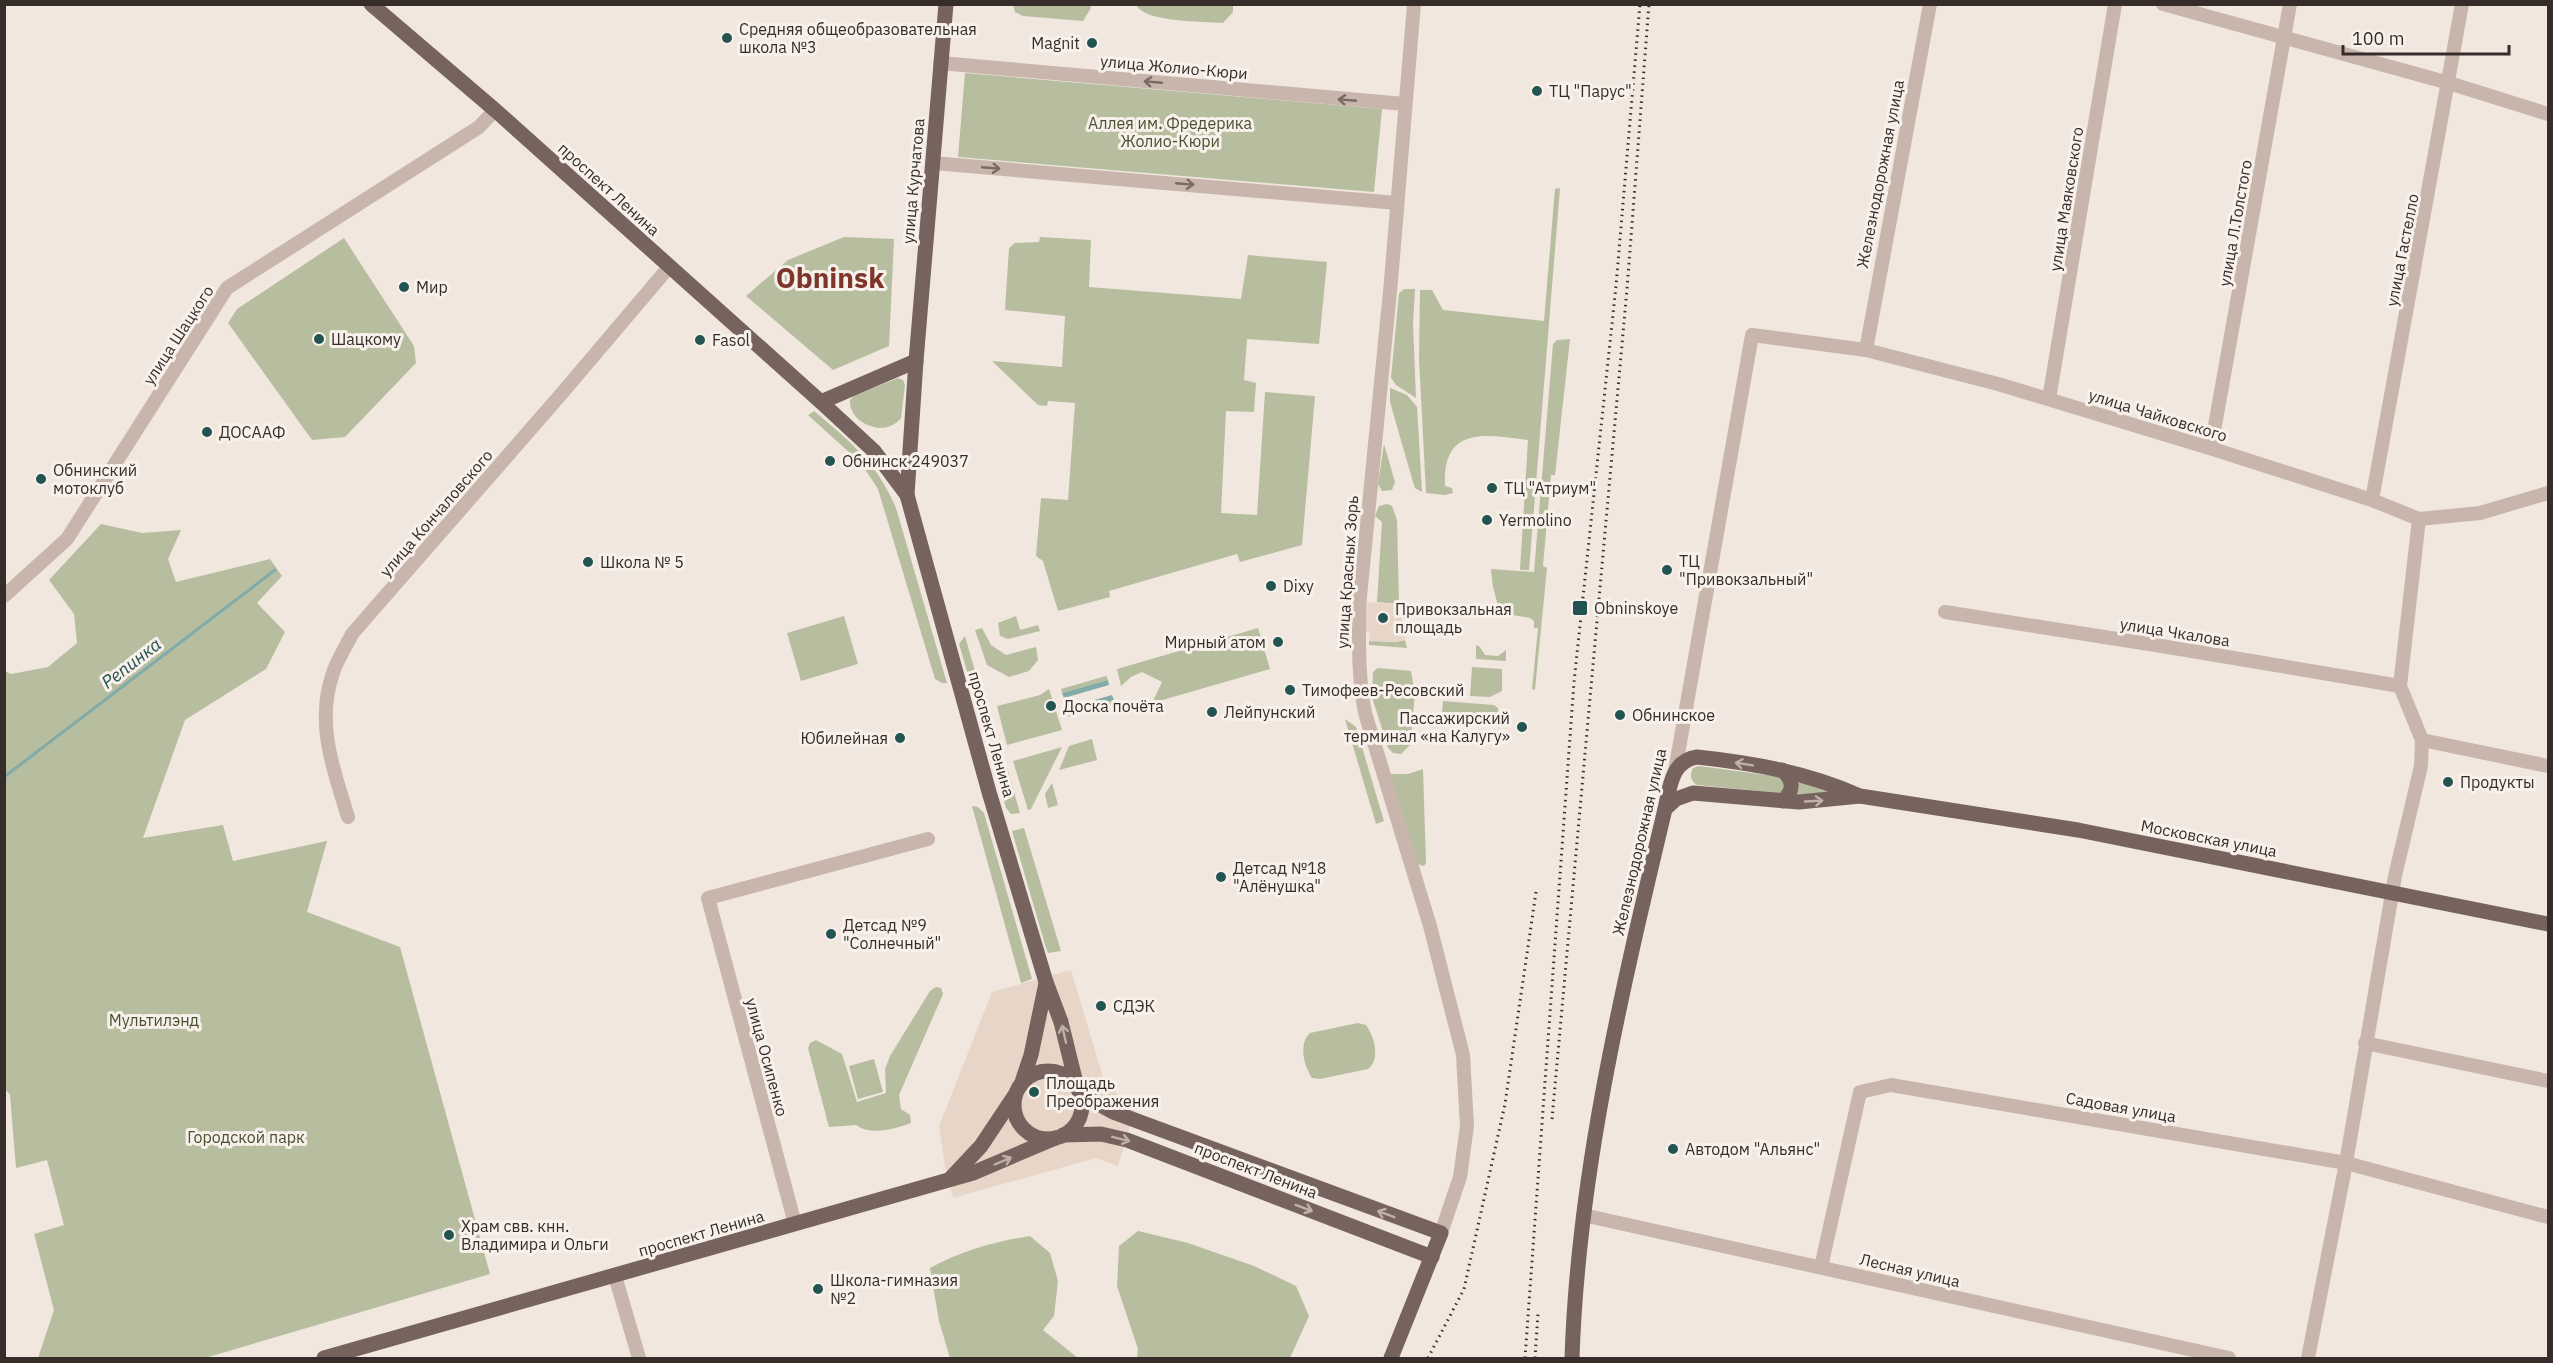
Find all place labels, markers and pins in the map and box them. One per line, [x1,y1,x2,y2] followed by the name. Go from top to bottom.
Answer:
[739,19,977,57] place label: Средняя общеобразовательная школа №3
[720,31,734,45] marker: Средняя общеобразовательная школа №3
[1031,33,1080,53] place label: Magnit
[1085,36,1099,50] marker: Magnit
[1549,81,1632,101] place label: ТЦ "Парус"
[1530,84,1544,98] marker: ТЦ "Парус"
[416,277,448,297] place label: Мир
[397,280,411,294] marker: Мир
[331,329,401,349] place label: Шацкому
[712,330,750,350] place label: Fasol
[312,332,326,346] marker: Шацкому
[693,333,707,347] marker: Fasol
[219,422,285,442] place label: ДОСААФ
[200,425,214,439] marker: ДОСААФ
[842,451,969,471] place label: Обнинск 249037
[823,454,837,468] marker: Обнинск 249037
[53,460,137,498] place label: Обнинский мотоклуб
[34,472,48,486] marker: Обнинский мотоклуб
[1504,478,1596,498] place label: ТЦ "Атриум"
[1485,481,1499,495] marker: ТЦ "Атриум"
[1499,510,1572,530] place label: Yermolino
[1480,513,1494,527] marker: Yermolino
[1679,551,1813,589] place label: ТЦ "Привокзальный"
[600,552,684,572] place label: Школа № 5
[581,555,595,569] marker: Школа № 5
[1660,563,1674,577] marker: ТЦ "Привокзальный"
[1283,576,1314,596] place label: Dixy
[1264,579,1278,593] marker: Dixy
[1594,598,1679,618] place label: Obninskoye
[1395,599,1512,637] place label: Привокзальная площадь
[1571,599,1589,617] marker: Obninskoye
[1376,611,1390,625] marker: Привокзальная площадь
[1164,632,1266,652] place label: Мирный атом
[1271,635,1285,649] marker: Мирный атом
[1302,680,1464,700] place label: Тимофеев-Ресовский
[1283,683,1297,697] marker: Тимофеев-Ресовский
[1063,696,1164,716] place label: Доска почёта
[1044,699,1058,713] marker: Доска почёта
[1224,702,1315,722] place label: Лейпунский
[1205,705,1219,719] marker: Лейпунский
[1632,705,1715,725] place label: Обнинское
[1344,708,1510,746] place label: Пассажирский терминал «на Калугу»
[1613,708,1627,722] marker: Обнинское
[1515,720,1529,734] marker: Пассажирский терминал «на Калугу»
[800,728,888,748] place label: Юбилейная
[893,731,907,745] marker: Юбилейная
[2460,772,2535,792] place label: Продукты
[2441,775,2455,789] marker: Продукты
[1233,858,1326,896] place label: Детсад №18 "Алёнушка"
[1214,870,1228,884] marker: Детсад №18 "Алёнушка"
[843,915,941,953] place label: Детсад №9 "Солнечный"
[824,927,838,941] marker: Детсад №9 "Солнечный"
[1113,996,1155,1016] place label: СДЭК
[1094,999,1108,1013] marker: СДЭК
[1046,1073,1159,1111] place label: Площадь Преображения
[1027,1085,1041,1099] marker: Площадь Преображения
[1685,1139,1820,1159] place label: Автодом "Альянс"
[1666,1142,1680,1156] marker: Автодом "Альянс"
[461,1216,609,1254] place label: Храм свв. кнн. Владимира и Ольги
[442,1228,456,1242] marker: Храм свв. кнн. Владимира и Ольги
[830,1270,958,1308] place label: Школа-гимназия №2
[811,1282,825,1296] marker: Школа-гимназия №2

